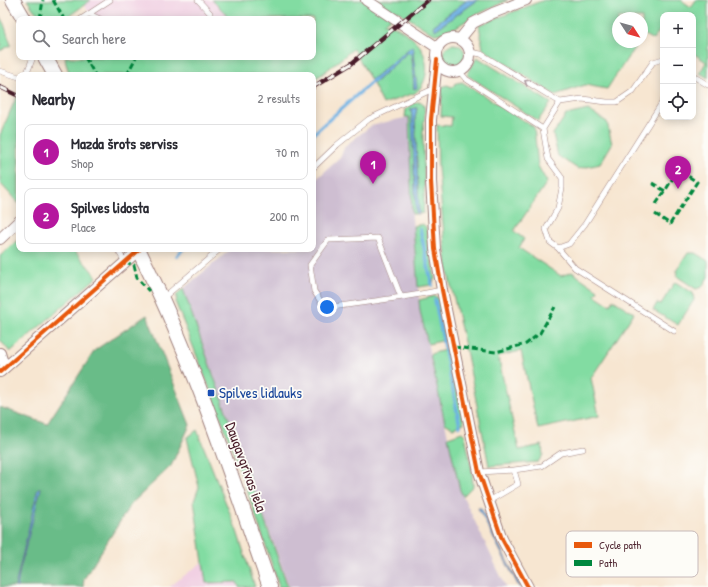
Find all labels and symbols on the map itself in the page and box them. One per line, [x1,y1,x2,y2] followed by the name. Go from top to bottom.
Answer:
[612,12,648,48] north arrow
[524,79,531,87] one-way arrow
[360,151,386,184] pin: 1
[665,156,691,189] pin: 2
[317,297,337,317] your location
[219,382,302,403] place label: Spilves lidlauks
[206,388,216,398] marker: Spilves lidlauks
[221,419,272,515] street label: Daugavgrīvas iela
[566,531,698,577] legend
[599,538,642,552] text: Cycle path
[599,556,617,570] text: Path

